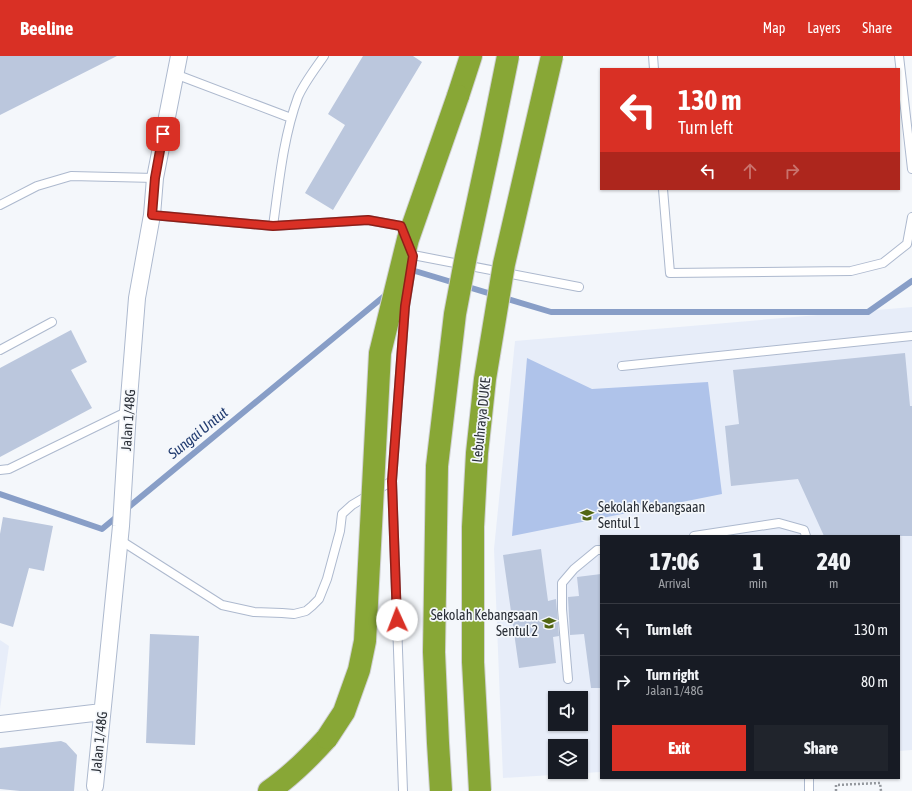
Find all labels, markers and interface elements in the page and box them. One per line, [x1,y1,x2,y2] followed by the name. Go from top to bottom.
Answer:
[20,17,73,39] text: Beeline
[763,20,785,36] text: Map
[807,20,840,36] text: Layers
[862,20,892,36] text: Share
[612,84,664,136] icon: left
[678,84,741,116] text: 130 m
[146,117,180,151] pin
[678,117,733,138] text: Turn left
[152,123,174,145] icon: arrive
[697,160,719,182] icon: left
[739,160,761,182] icon: ahead
[781,160,803,182] icon: right
[469,377,493,463] street label: Lebuhraya DUKE
[118,389,138,451] street label: Jalan 1/48G
[164,403,232,463] water label: Sungai Untut
[598,499,705,531] place label: Sekolah Kebangsaan Sentul 1
[579,507,595,523] school or university icon: Sekolah Kebangsaan Sentul 1
[649,548,699,575] text: 17:06
[752,548,764,575] text: 1
[817,548,851,575] text: 240
[658,576,690,591] text: Arrival
[749,576,767,591] text: min
[829,576,838,591] text: m
[376,599,418,641] position arrow
[431,607,538,639] place label: Sekolah Kebangsaan Sentul 2
[541,615,557,631] school or university icon: Sekolah Kebangsaan Sentul 2
[612,619,634,641] icon: left
[646,621,692,638] text: Turn left
[854,621,888,638] text: 130 m
[646,666,699,683] text: Turn right
[612,671,634,693] icon: right
[861,673,888,690] text: 80 m
[646,683,703,698] text: Jalan 1/48G
[548,691,588,779] map controls
[548,691,588,731] button: sound
[88,710,110,774] street label: Jalan 1/48G
[612,725,746,771] button: Exit
[754,725,888,771] button: Share
[548,739,588,779] button: layers

